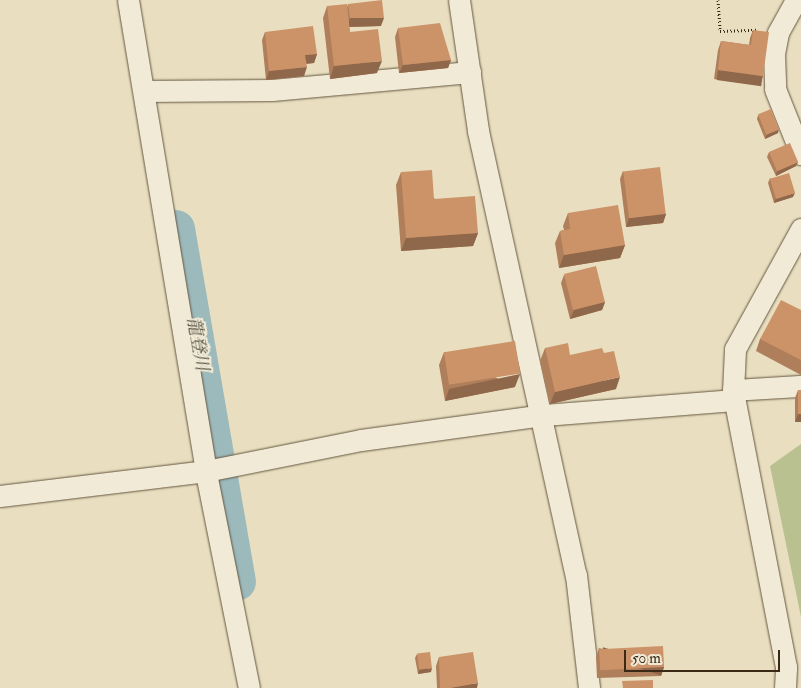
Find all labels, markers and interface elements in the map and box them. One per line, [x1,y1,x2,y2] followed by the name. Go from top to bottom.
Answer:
[182,316,212,372] water label: 龍登川
[626,640,782,672] scale bar
[632,649,661,668] text: 50 m

